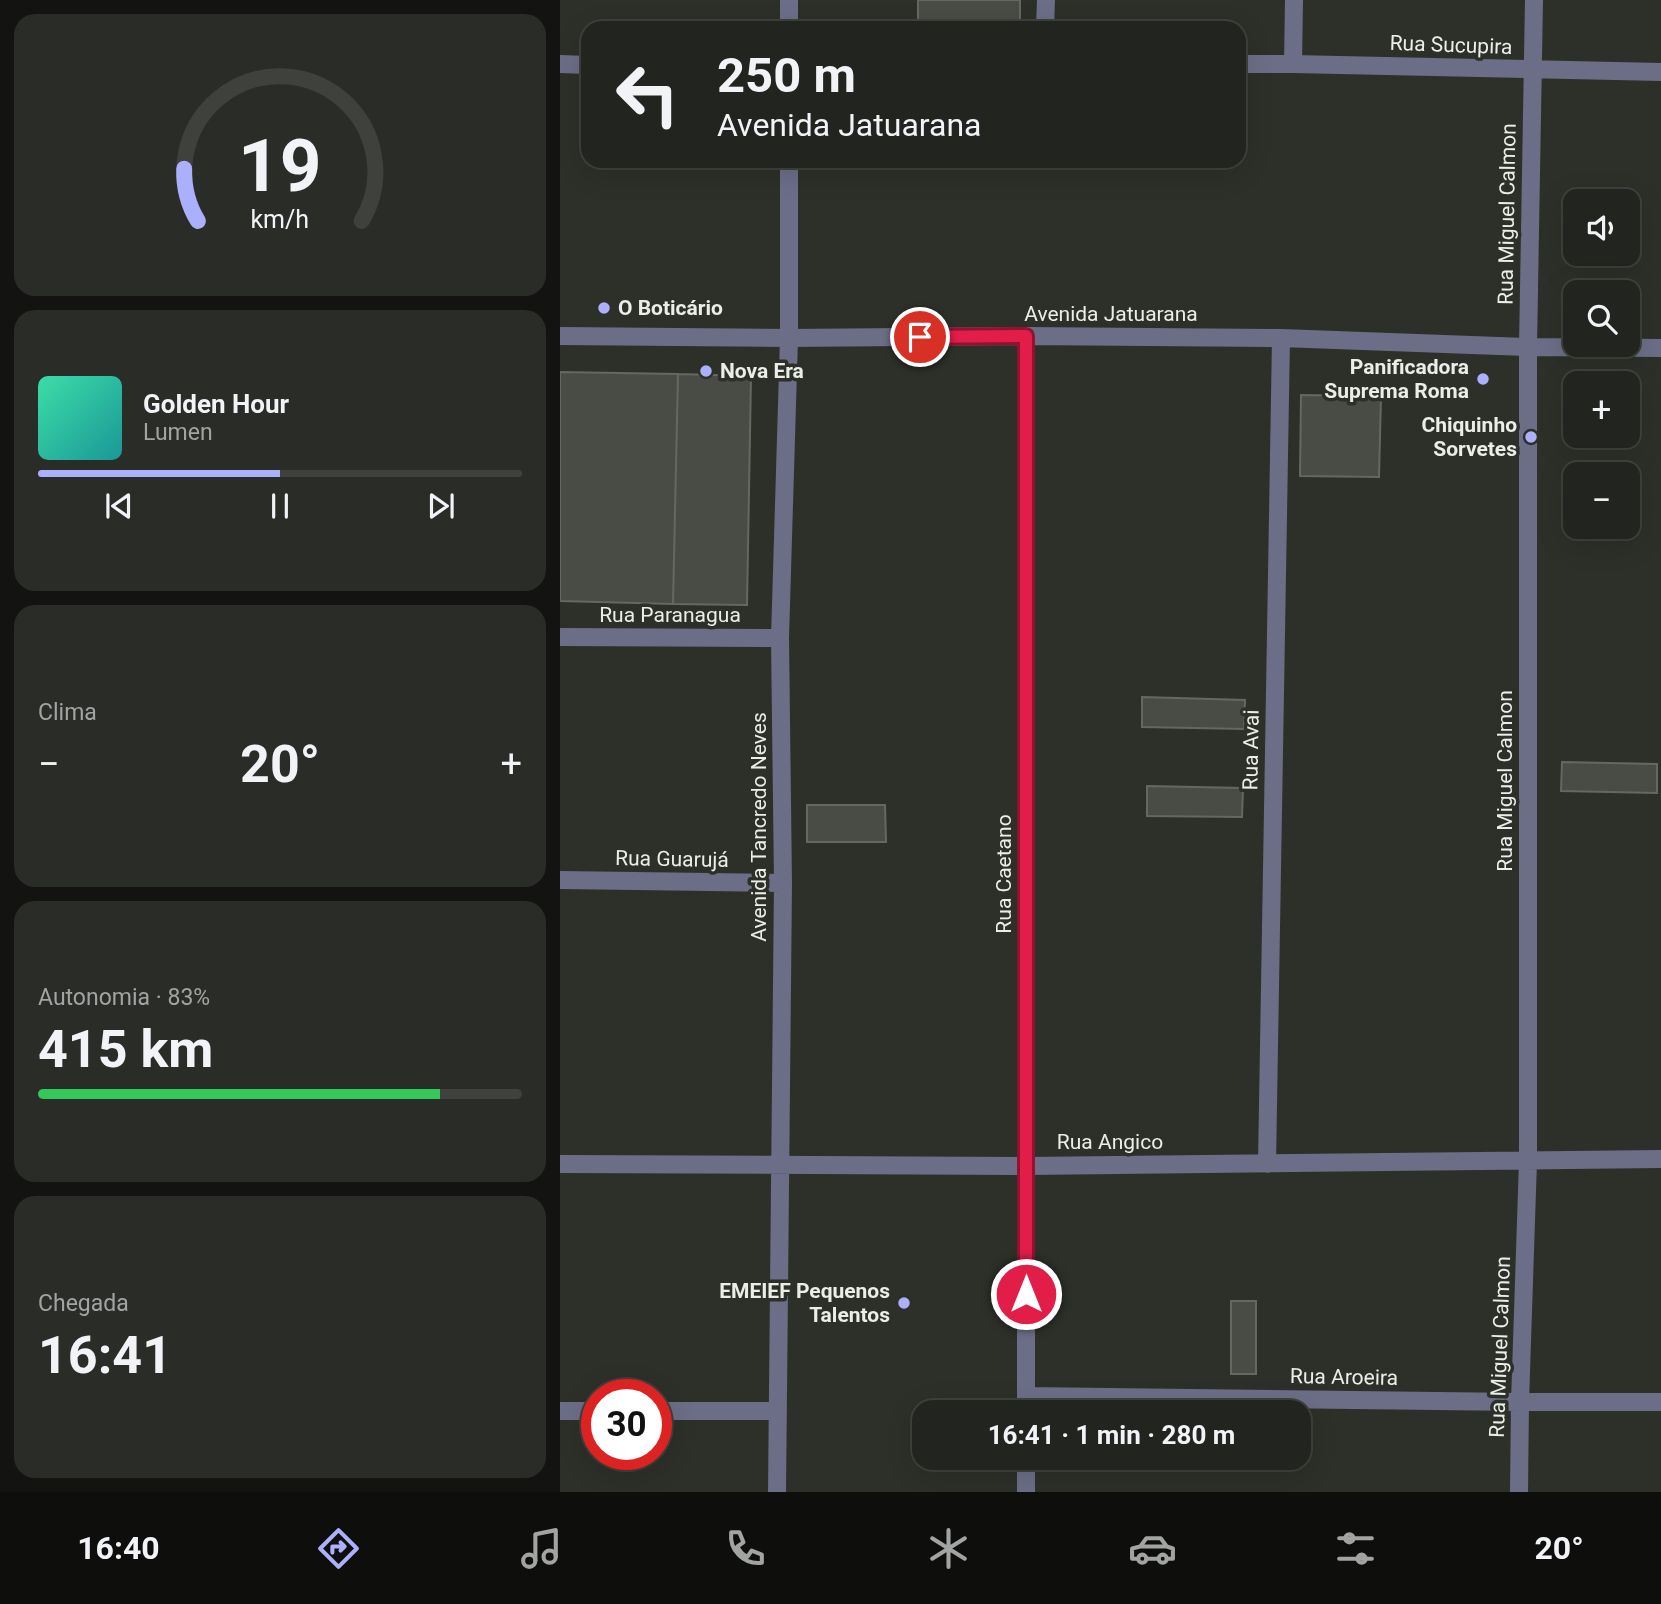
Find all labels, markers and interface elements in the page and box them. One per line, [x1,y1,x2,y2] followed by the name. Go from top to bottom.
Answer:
[1389,31,1513,59] street label: Rua Sucupira
[717,47,856,104] text: 250 m
[602,49,693,140] icon: left
[717,106,981,144] text: Avenida Jatuarana
[238,123,322,209] text: 19
[1493,123,1521,305] street label: Rua Miguel Calmon
[1563,189,1640,539] map controls
[1563,189,1640,266] button: sound
[251,205,309,234] text: km/h
[1563,280,1640,357] button: search
[618,296,723,320] place label: O Boticário
[596,300,612,316] marker: O Boticário
[1024,302,1198,326] street label: Avenida Jatuarana
[890,307,950,367] pin
[901,318,939,356] icon: arrive
[1324,355,1469,403] place label: Panificadora Suprema Roma
[720,359,804,383] place label: Nova Era
[698,363,714,379] marker: Nova Era
[1475,371,1491,387] marker: Panificadora Suprema Roma
[1563,371,1640,448] button: +
[143,389,289,419] text: Golden Hour
[1421,413,1517,461] place label: Chiquinho Sorvetes
[143,419,213,446] text: Lumen
[1523,429,1539,445] marker: Chiquinho Sorvetes
[1563,462,1640,539] button: −
[100,487,138,525] icon: previous
[261,487,299,525] icon: pause
[422,487,460,525] icon: next
[599,603,741,627] street label: Rua Paranagua
[1493,690,1517,872] street label: Rua Miguel Calmon
[38,699,97,726] text: Clima
[1238,709,1264,791] street label: Rua Avai
[747,712,771,942] street label: Avenida Tancredo Neves
[240,734,320,795] text: 20°
[38,742,60,786] text: −
[500,742,522,786] text: +
[992,814,1016,934] street label: Rua Caetano
[615,846,729,872] street label: Rua Guarujá
[38,984,210,1011] text: Autonomia · 83%
[38,1019,213,1080] text: 415 km
[1057,1130,1163,1154] street label: Rua Angico
[1485,1256,1515,1438] street label: Rua Miguel Calmon
[989,1257,1063,1331] position arrow
[719,1279,890,1327] place label: EMEIEF Pequenos Talentos
[38,1290,129,1317] text: Chegada
[896,1295,912,1311] marker: EMEIEF Pequenos Talentos
[38,1325,172,1386] text: 16:41
[1290,1364,1398,1390] street label: Rua Aroeira
[581,1379,672,1470] speed limit sign: 30
[988,1420,1235,1450] text: 16:41 · 1 min · 280 m
[314,1524,363,1573] icon: directions
[517,1524,566,1573] icon: music
[721,1524,770,1573] icon: phone
[924,1524,973,1573] icon: climate
[1128,1524,1177,1573] icon: car
[1331,1524,1380,1573] icon: filters
[77,1529,160,1567] text: 16:40
[1535,1529,1584,1567] text: 20°

